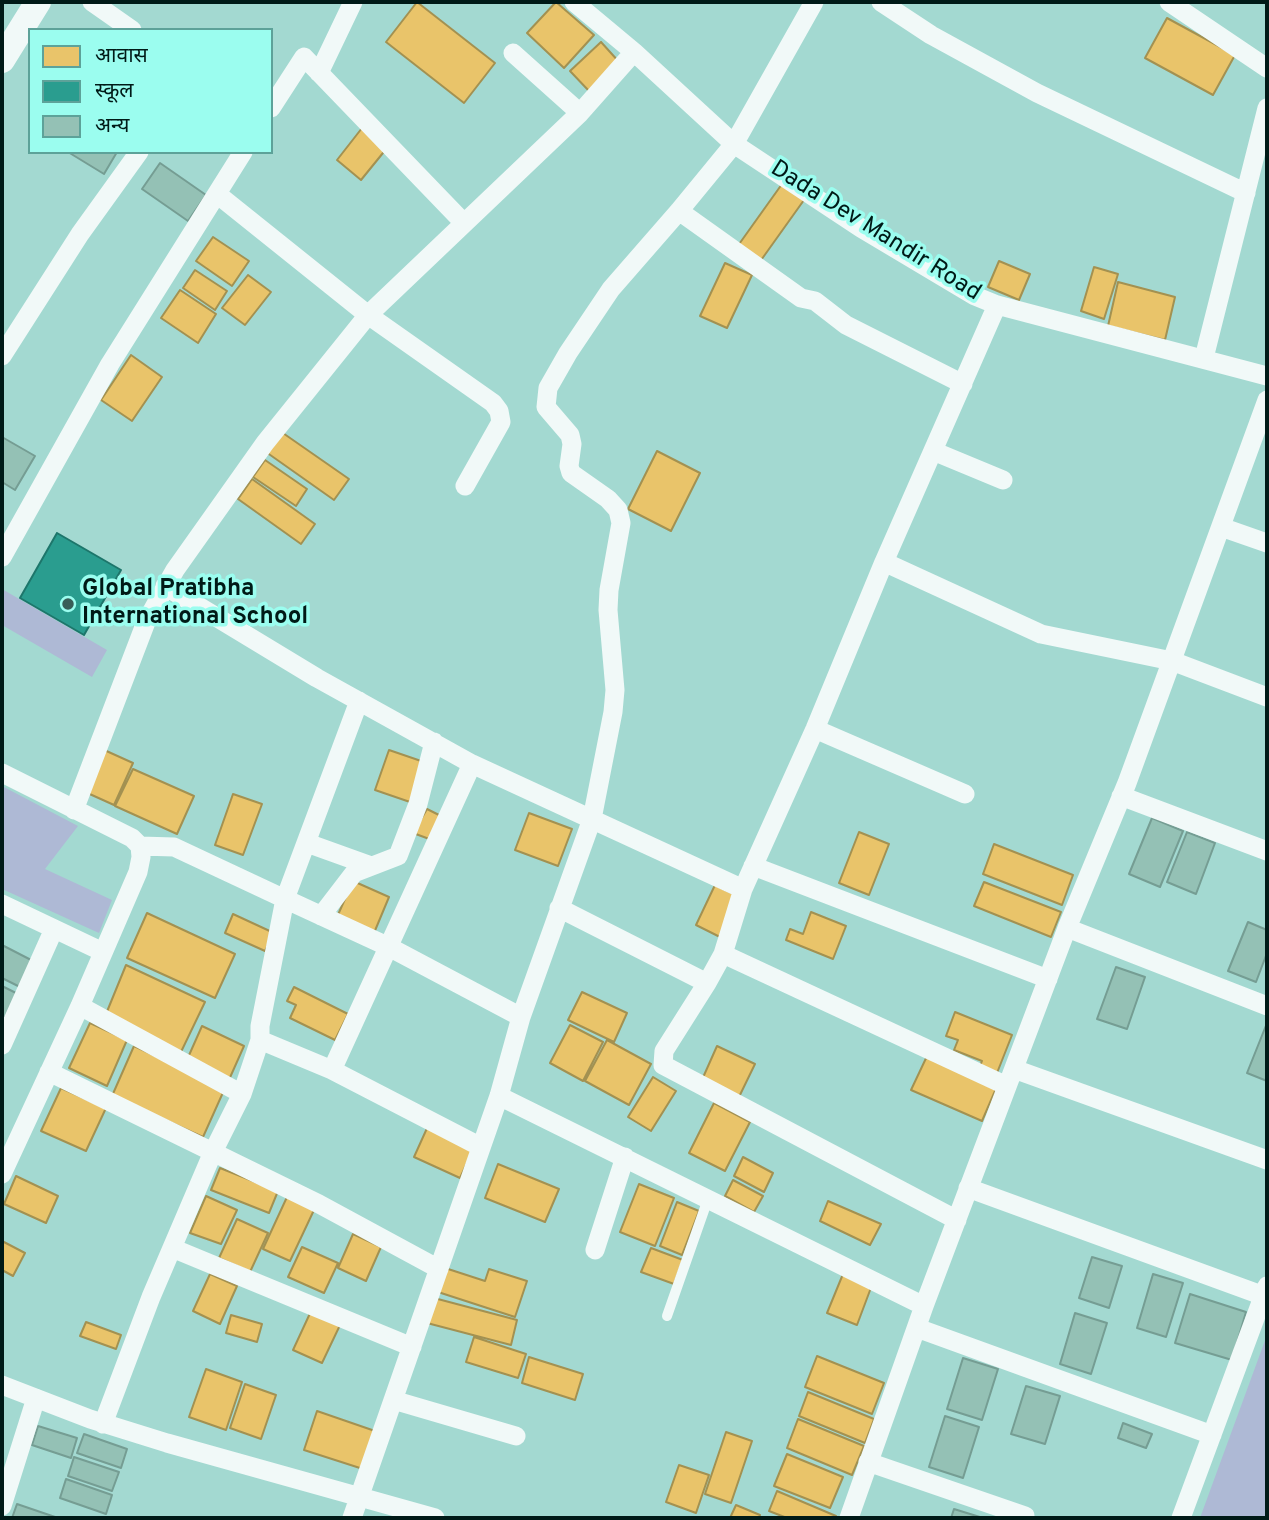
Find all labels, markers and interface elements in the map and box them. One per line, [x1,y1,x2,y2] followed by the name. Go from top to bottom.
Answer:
[28,28,273,154] legend
[95,43,148,70] text: आवास
[95,78,134,105] text: स्कूल
[95,113,129,140] text: अन्य
[764,155,986,309] street label: Dada Dev Mandir Road
[82,576,308,632] place label: Global Pratibha International School
[60,596,76,612] marker: Global Pratibha International School

